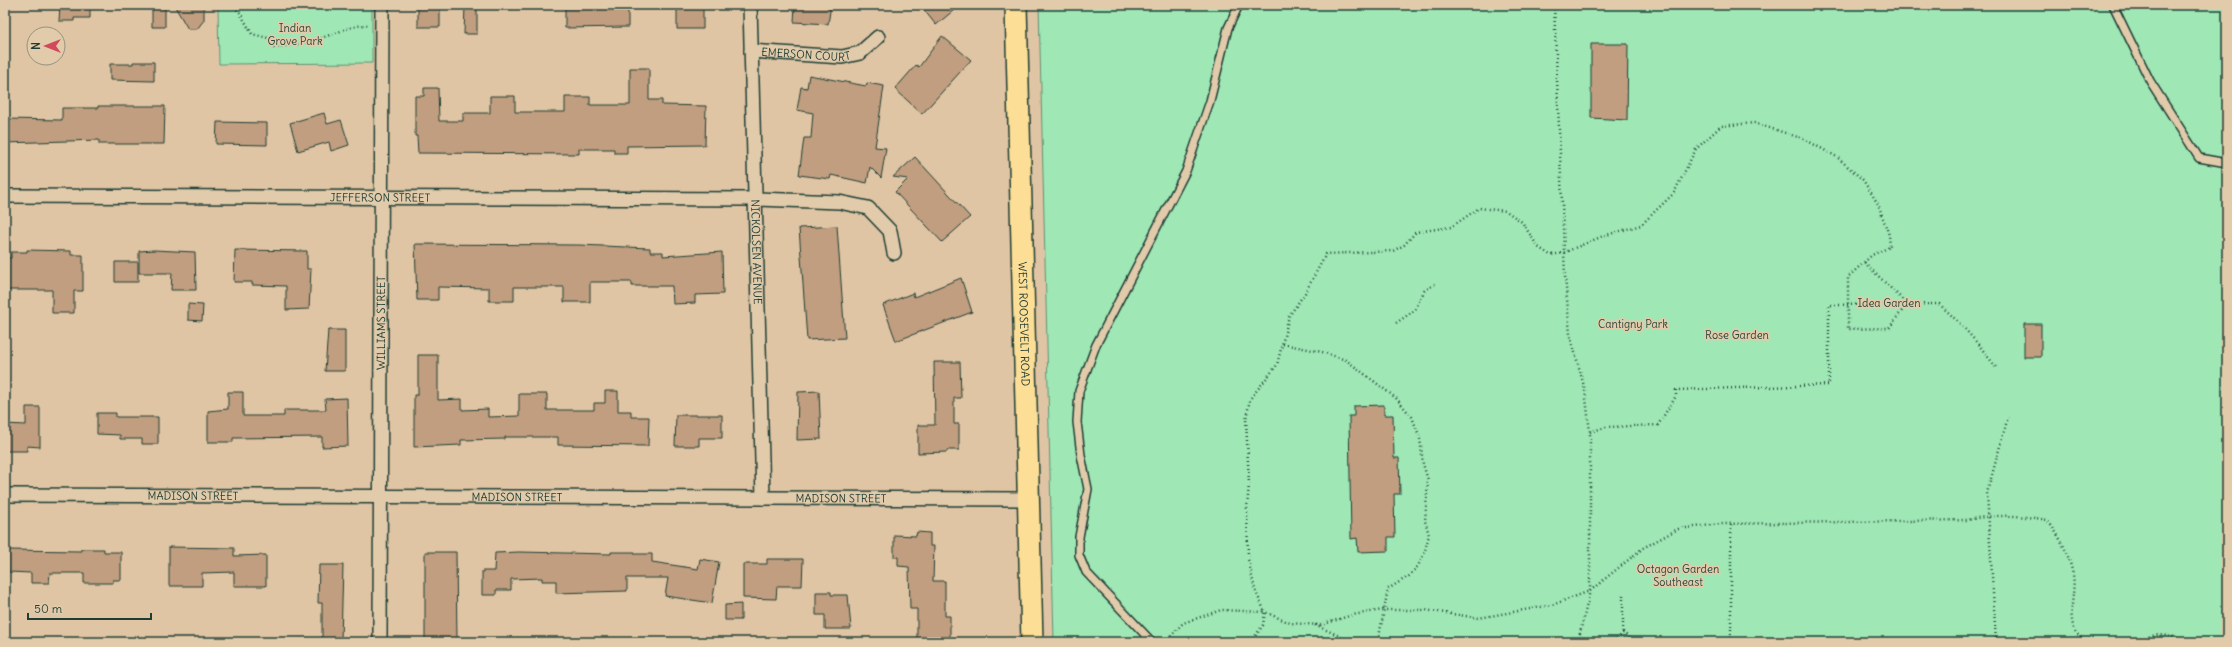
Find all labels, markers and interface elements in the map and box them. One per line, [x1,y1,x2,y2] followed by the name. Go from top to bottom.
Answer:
[267,21,323,48] park label: Indian Grove Park
[26,26,66,66] north arrow
[29,42,43,50] text: N
[761,45,852,64] street label: EMERSON COURT
[330,190,431,205] street label: JEFFERSON STREET
[748,199,765,305] street label: NICKOLSEN AVENUE
[1015,261,1033,387] street label: WEST ROOSEVELT ROAD
[374,276,388,370] street label: WILLIAMS STREET
[1857,296,1921,310] park label: Idea Garden
[1598,317,1668,331] park label: Cantigny Park
[1705,328,1769,342] park label: Rose Garden
[148,489,239,503] street label: MADISON STREET
[472,490,563,504] street label: MADISON STREET
[796,491,887,505] street label: MADISON STREET
[1637,562,1719,589] park label: Octagon Garden Southeast
[28,595,151,621] scale bar
[34,601,63,616] text: 50 m

